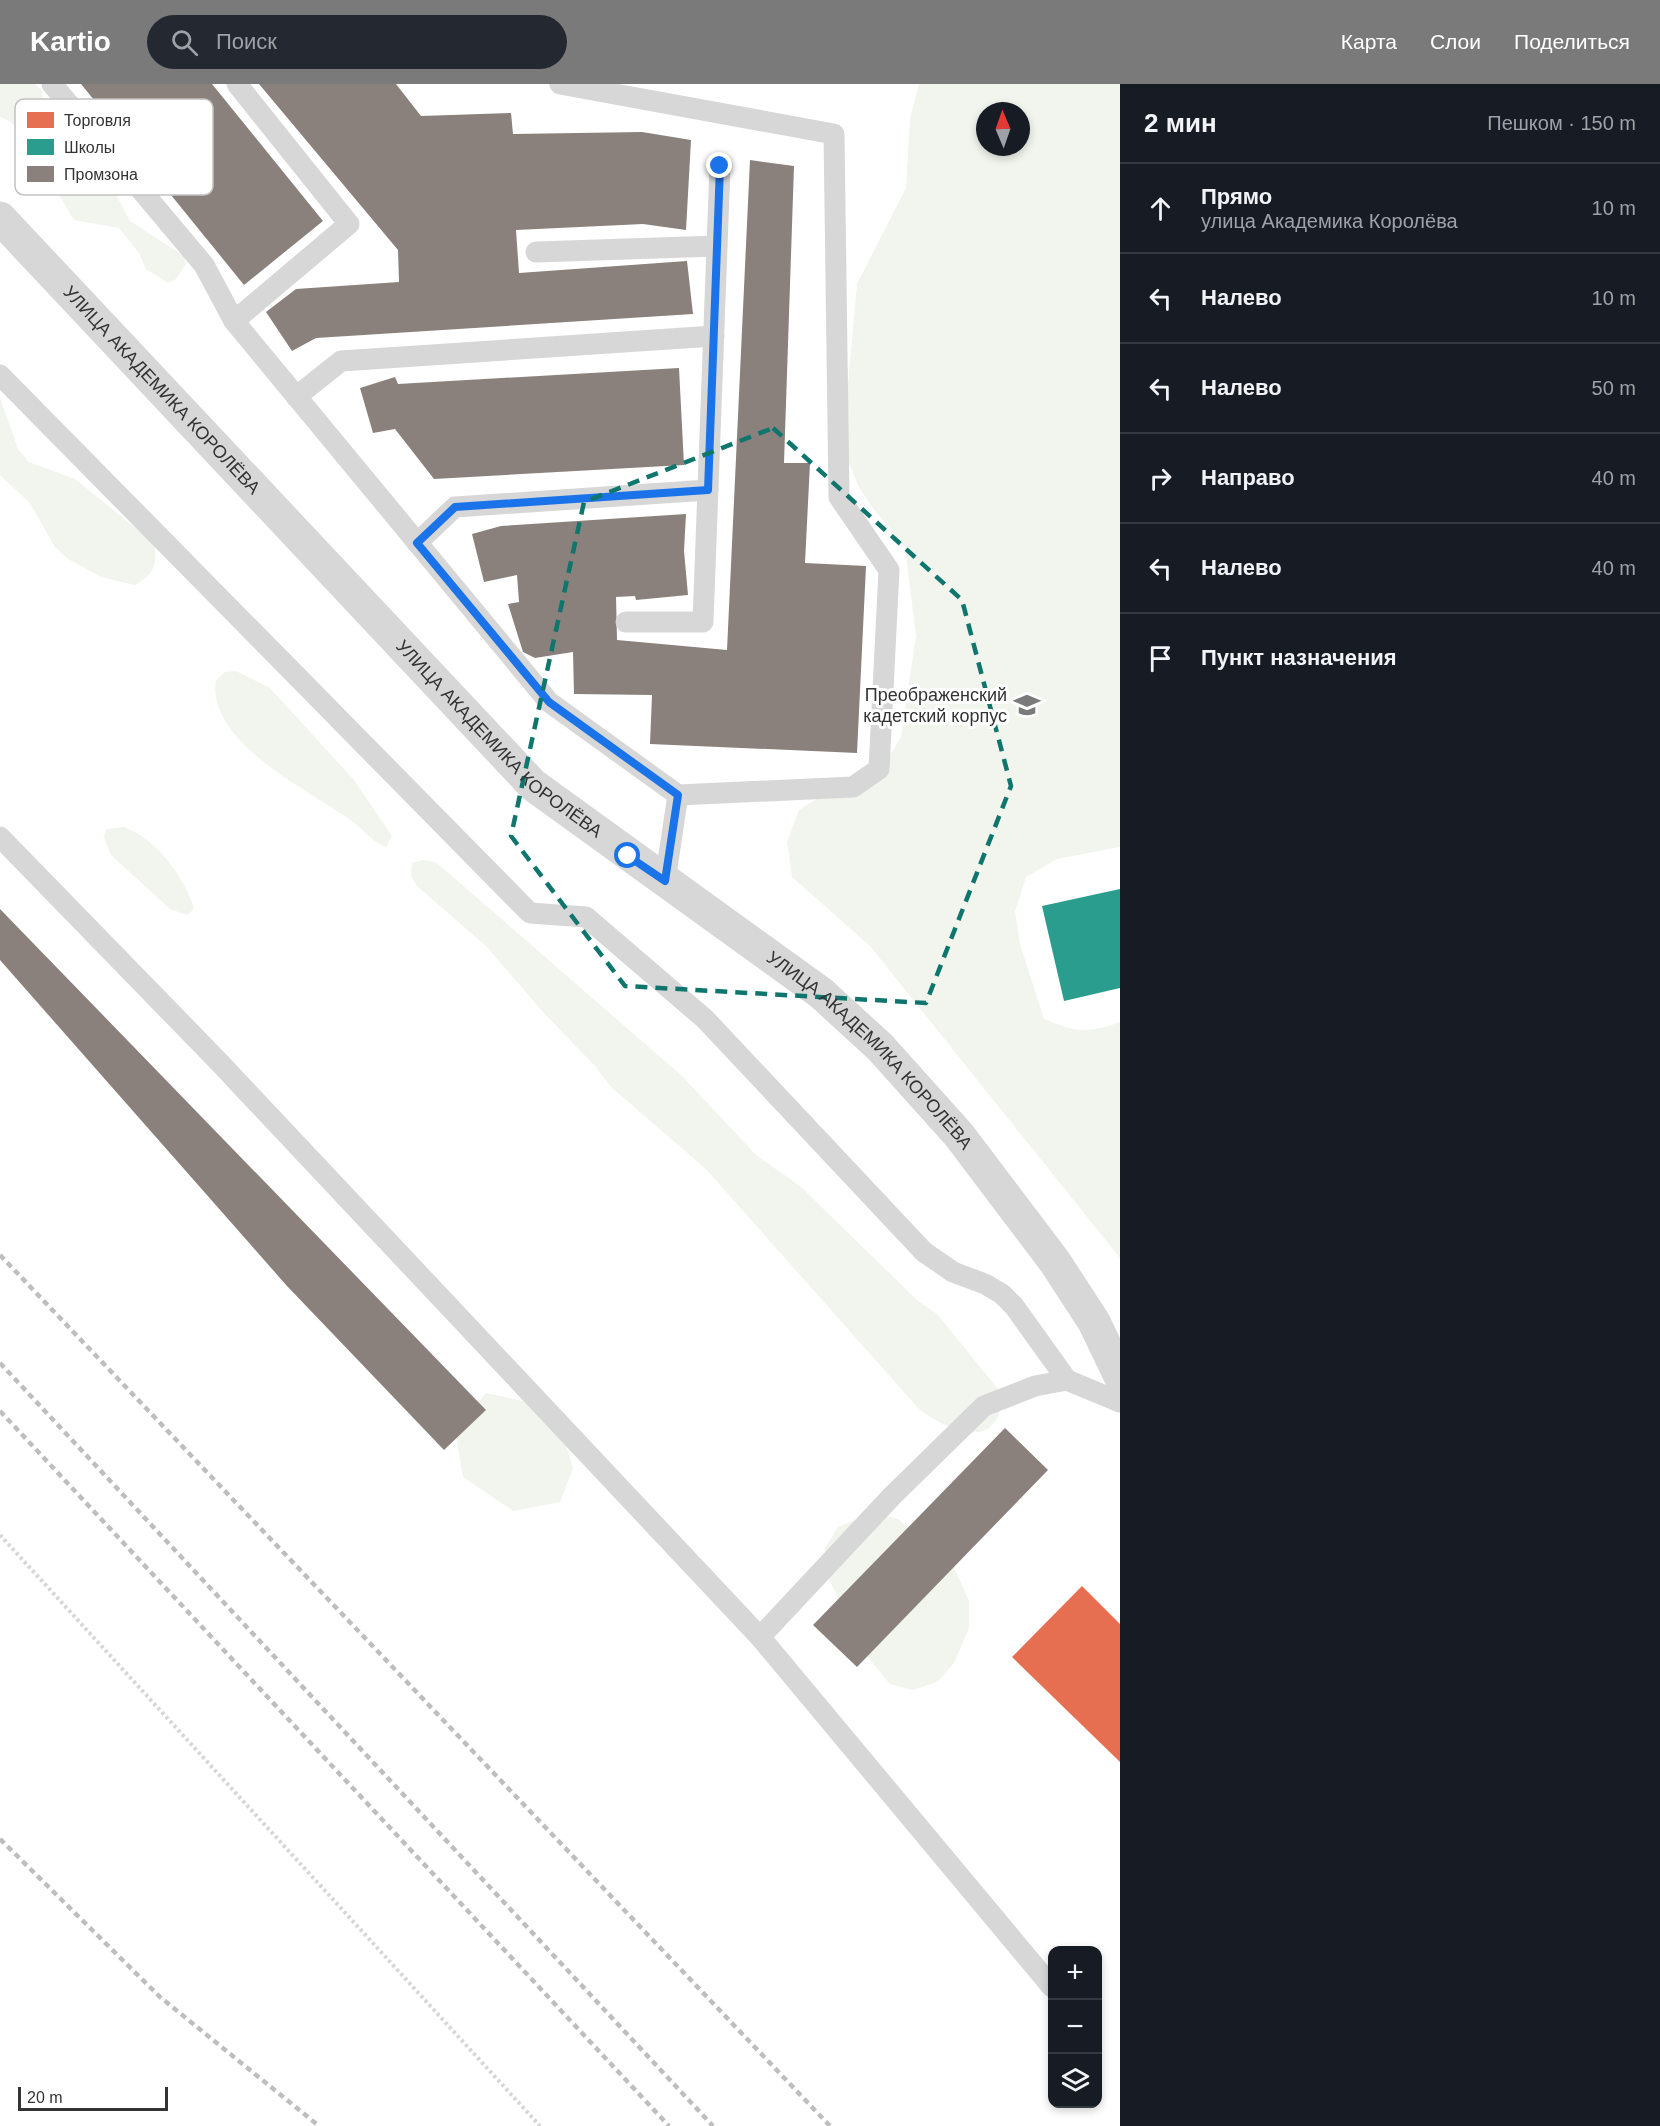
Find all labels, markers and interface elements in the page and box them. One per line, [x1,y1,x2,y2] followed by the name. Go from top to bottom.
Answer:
[147,15,567,69] search box
[30,26,111,57] text: Kartio
[168,26,201,59] icon: search
[216,29,277,54] text: Поиск
[1341,30,1397,53] text: Карта
[1430,30,1481,53] text: Слои
[1514,30,1630,53] text: Поделиться
[15,99,213,195] legend
[976,102,1030,156] north arrow
[1144,108,1217,138] text: 2 мин
[64,112,131,129] text: Торговля
[1487,112,1636,134] text: Пешком · 150 m
[64,139,115,156] text: Школы
[706,152,732,178] route end
[64,166,138,183] text: Промзона
[1201,184,1272,209] text: Прямо
[1144,192,1177,225] icon: ahead
[1592,197,1636,219] text: 10 m
[1201,210,1458,232] text: улица Академика Королёва
[59,282,264,498] street label: УЛИЦА АКАДЕМИКА КОРОЛЁВА
[1144,282,1177,315] icon: left
[1201,285,1282,310] text: Налево
[1592,287,1636,309] text: 10 m
[1144,372,1177,405] icon: left
[1201,375,1282,400] text: Налево
[1592,377,1636,399] text: 50 m
[1144,462,1177,495] icon: right
[1201,465,1295,490] text: Направо
[1592,467,1636,489] text: 40 m
[1144,552,1177,585] icon: left
[1201,555,1282,580] text: Налево
[1592,557,1636,579] text: 40 m
[392,636,606,842] street label: УЛИЦА АКАДЕМИКА КОРОЛЁВА
[1144,642,1177,675] icon: arrive
[1201,645,1397,670] text: Пункт назначения
[863,685,1007,726] place label: Преображенский кадетский корпус
[1012,690,1042,720] school or university icon: Преображенский кадетский корпус
[614,842,640,868] route start
[763,947,976,1153] street label: УЛИЦА АКАДЕМИКА КОРОЛЁВА
[1048,1946,1102,2108] map controls
[1048,1946,1102,2000] button: +
[1048,2000,1102,2054] button: −
[1048,2054,1102,2108] button: layers
[18,2084,168,2112] scale bar
[27,2089,63,2106] text: 20 m

